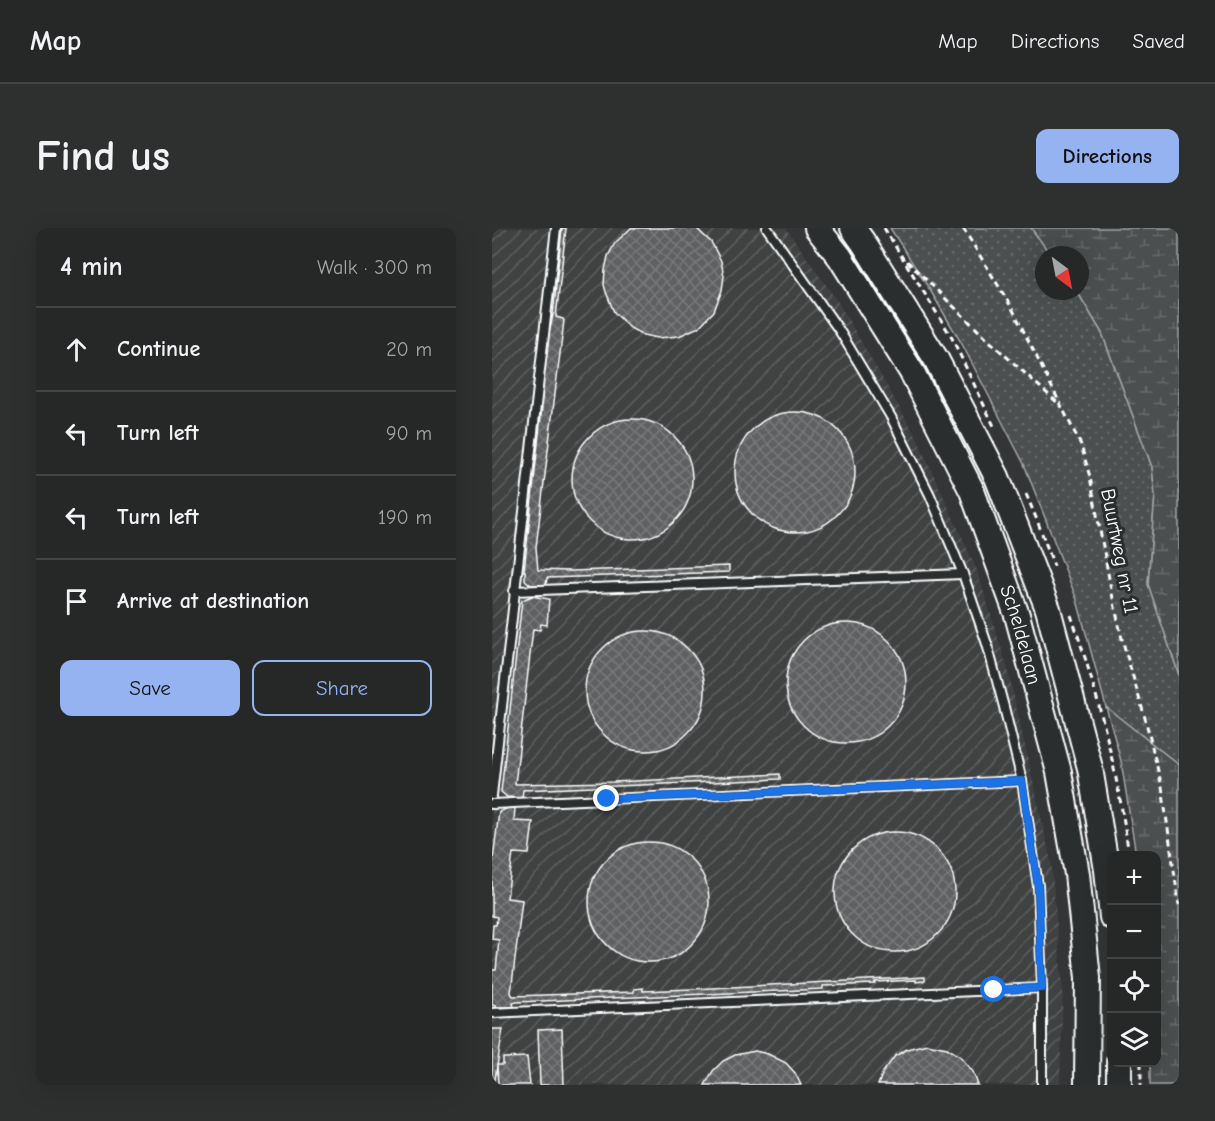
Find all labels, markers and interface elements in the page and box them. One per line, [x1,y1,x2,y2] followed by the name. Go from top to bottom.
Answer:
[30,25,81,57] text: Map
[938,29,978,53] text: Map
[1011,29,1100,53] text: Directions
[1133,29,1185,53] text: Saved
[1036,129,1179,183] button: Directions
[36,132,170,181] text: Find us
[1035,246,1089,300] north arrow
[60,252,123,282] text: 4 min
[317,256,432,279] text: Walk · 300 m
[60,333,93,366] icon: ahead
[117,336,200,362] text: Continue
[386,338,432,361] text: 20 m
[60,417,93,450] icon: left
[117,420,199,446] text: Turn left
[386,422,432,445] text: 90 m
[1096,487,1143,616] street label: Buurtweg nr 11
[60,501,93,534] icon: left
[117,504,199,530] text: Turn left
[378,506,432,529] text: 190 m
[995,582,1046,687] street label: Scheldelaan
[60,585,93,618] icon: arrive
[117,588,309,614] text: Arrive at destination
[60,660,240,716] button: Save
[252,660,432,716] button: Share
[593,785,619,811] route end
[1107,851,1161,1067] map controls
[1107,851,1161,905] button: +
[1107,905,1161,959] button: −
[1107,959,1161,1013] button: locate
[980,976,1006,1002] route start
[1107,1013,1161,1067] button: layers

